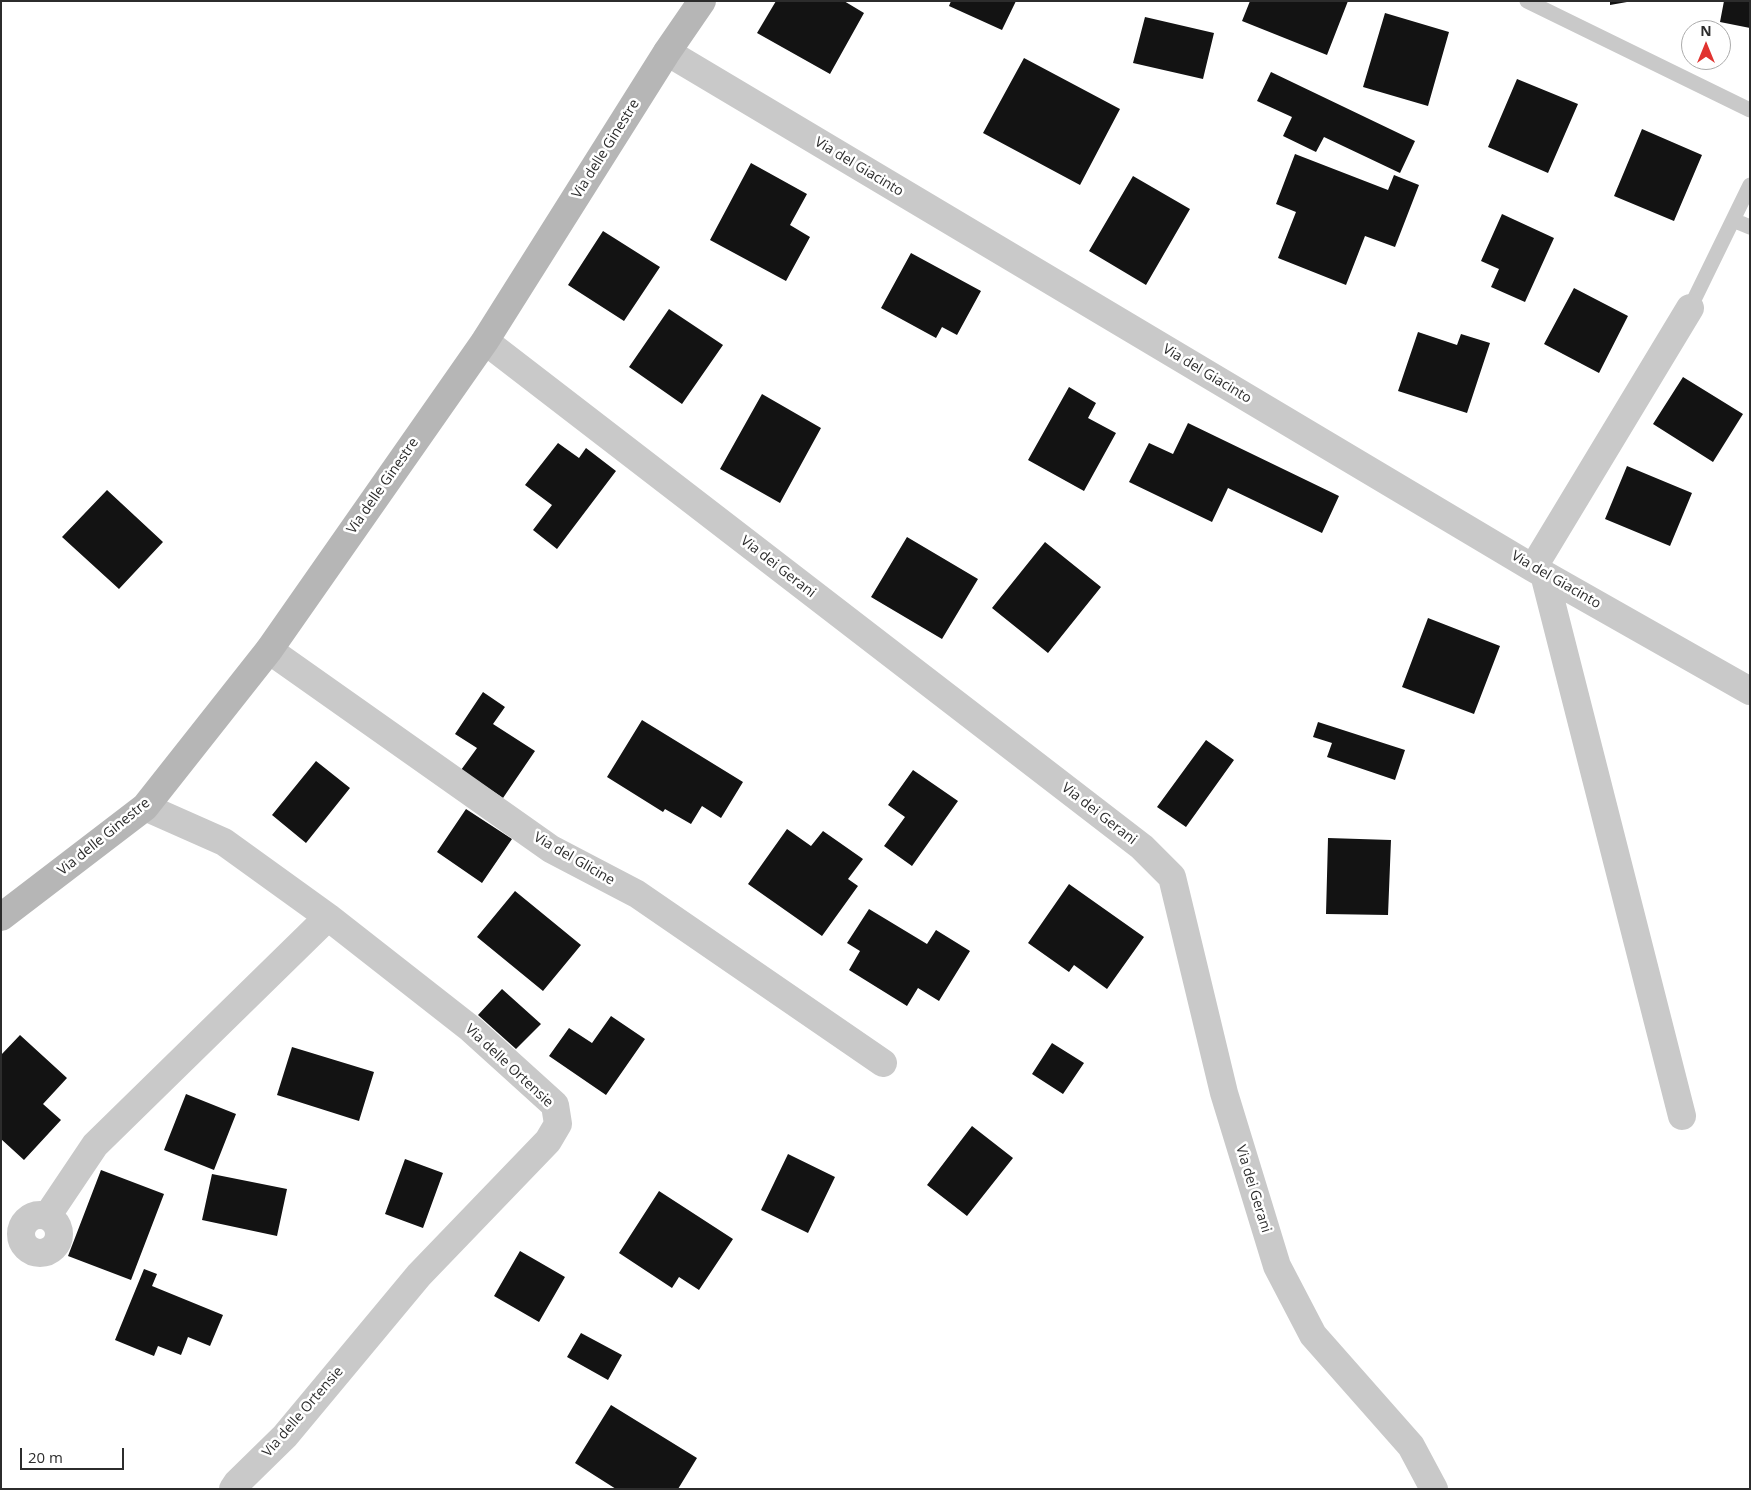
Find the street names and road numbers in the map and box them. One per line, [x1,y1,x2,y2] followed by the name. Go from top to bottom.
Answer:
[569,96,643,202] street label: Via delle Ginestre
[812,134,906,200] street label: Via del Giacinto
[1160,341,1254,407] street label: Via del Giacinto
[344,435,422,537] street label: Via delle Ginestre
[737,533,819,601] street label: Via dei Gerani
[1508,548,1604,612] street label: Via del Giacinto
[1058,780,1140,848] street label: Via dei Gerani
[55,795,153,879] street label: Via delle Ginestre
[530,829,618,889] street label: Via del Glicine
[461,1021,557,1111] street label: Via delle Ortensie
[1232,1143,1274,1235] street label: Via dei Gerani
[259,1363,347,1461] street label: Via delle Ortensie

